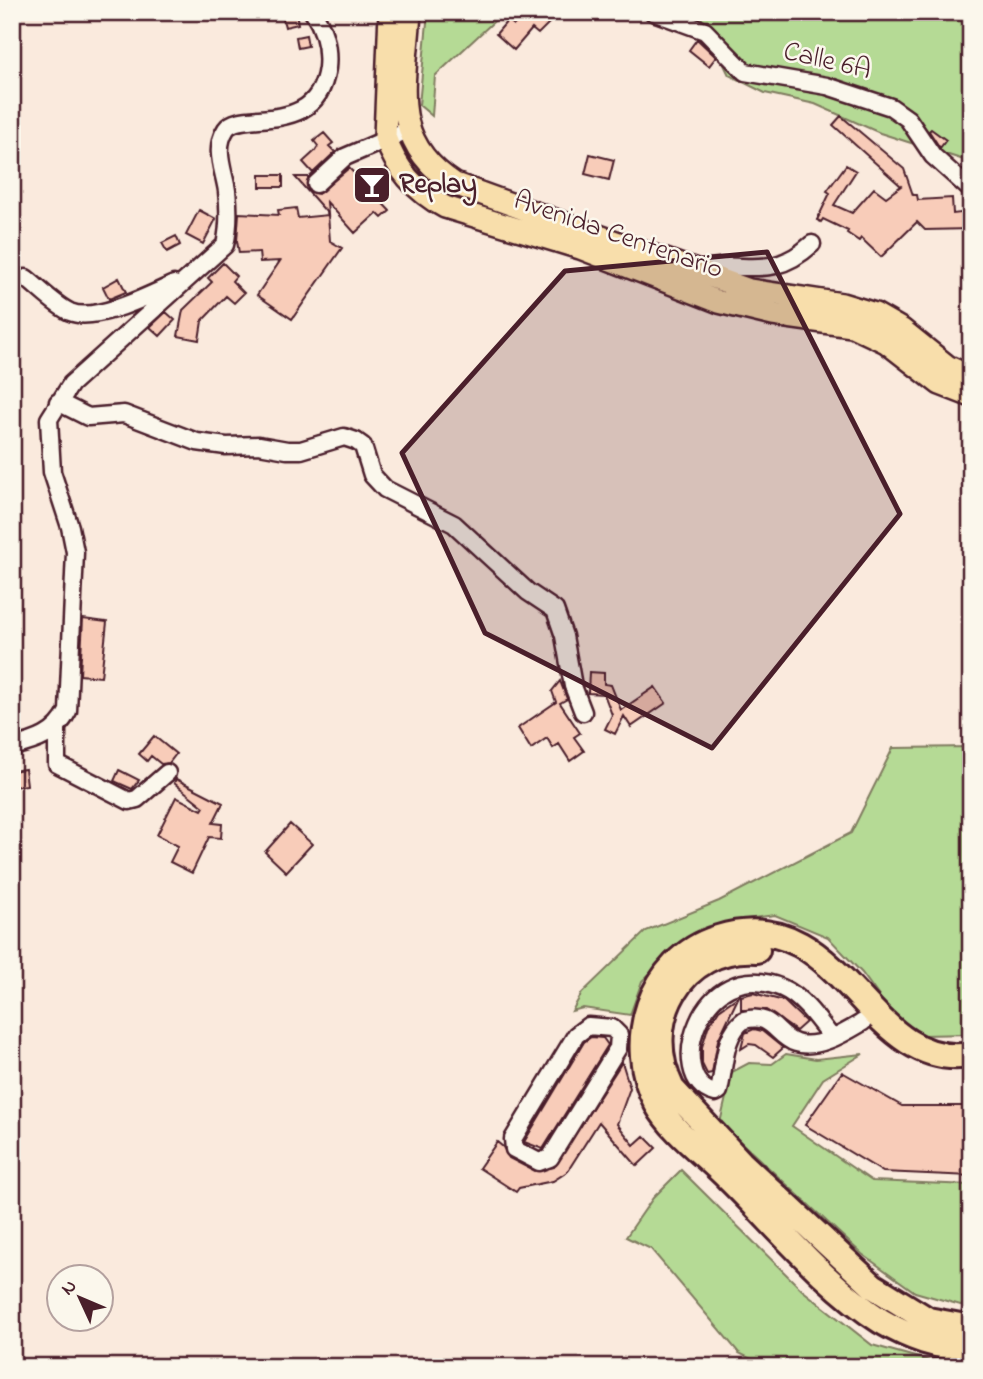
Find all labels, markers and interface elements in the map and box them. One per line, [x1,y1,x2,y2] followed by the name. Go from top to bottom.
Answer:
[779,32,875,92] street label: Calle 6A
[351,164,393,206] bar icon: Replay
[399,165,477,206] place label: Replay
[508,181,728,291] street label: Avenida Centenario
[46,1264,116,1334] north arrow
[55,1274,84,1302] text: N

